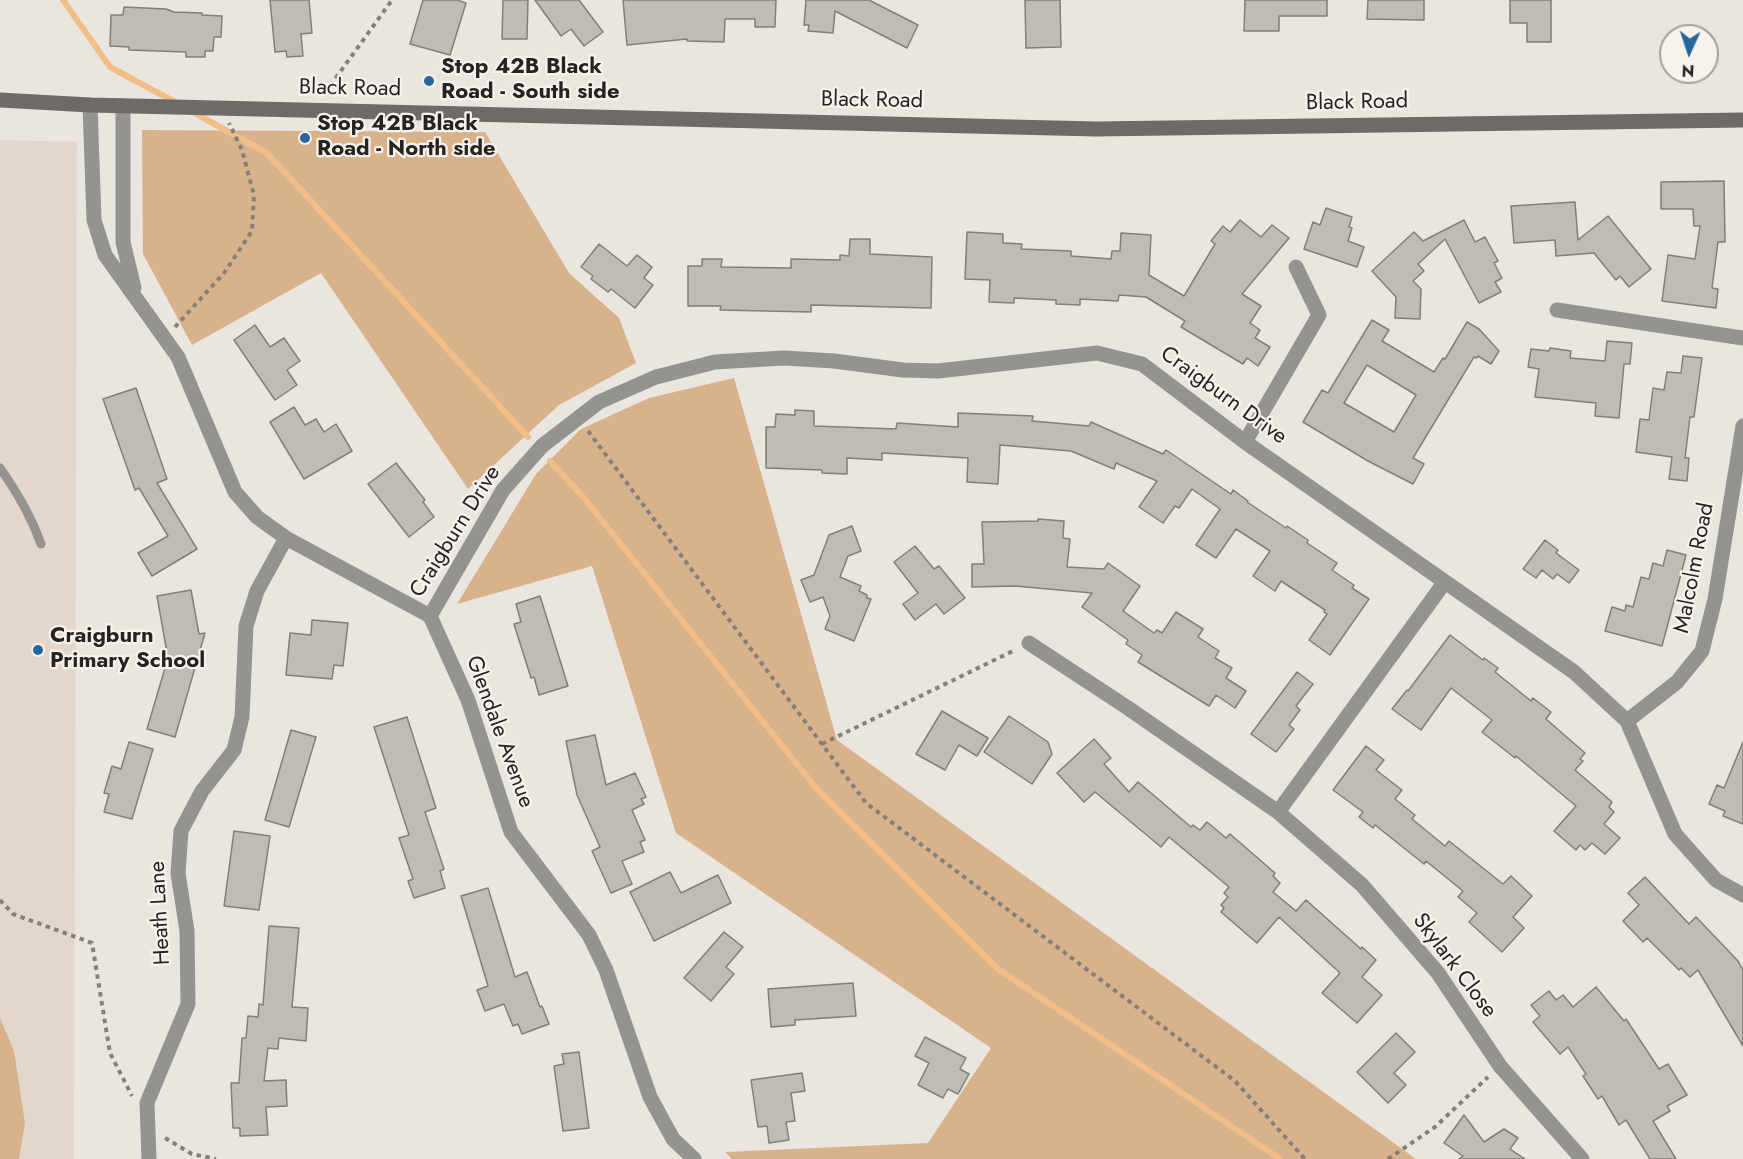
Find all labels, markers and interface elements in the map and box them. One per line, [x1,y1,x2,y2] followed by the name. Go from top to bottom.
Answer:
[1659,24,1719,84] north arrow
[441,55,620,106] place label: Stop 42B Black Road - South side
[1681,59,1695,82] text: N
[422,74,436,88] marker: Stop 42B Black Road - South side
[299,75,401,103] street label: Black Road
[821,87,923,115] street label: Black Road
[1306,89,1408,117] street label: Black Road
[317,112,496,164] place label: Stop 42B Black Road - North side
[298,131,312,145] marker: Stop 42B Black Road - North side
[1155,341,1291,451] street label: Craigburn Drive
[405,461,507,603] street label: Craigburn Drive
[1669,501,1721,635] street label: Malcolm Road
[50,624,205,676] place label: Craigburn Primary School
[31,643,45,657] marker: Craigburn Primary School
[459,652,539,812] street label: Glendale Avenue
[145,860,177,966] street label: Heath Lane
[1406,909,1502,1023] street label: Skylark Close

